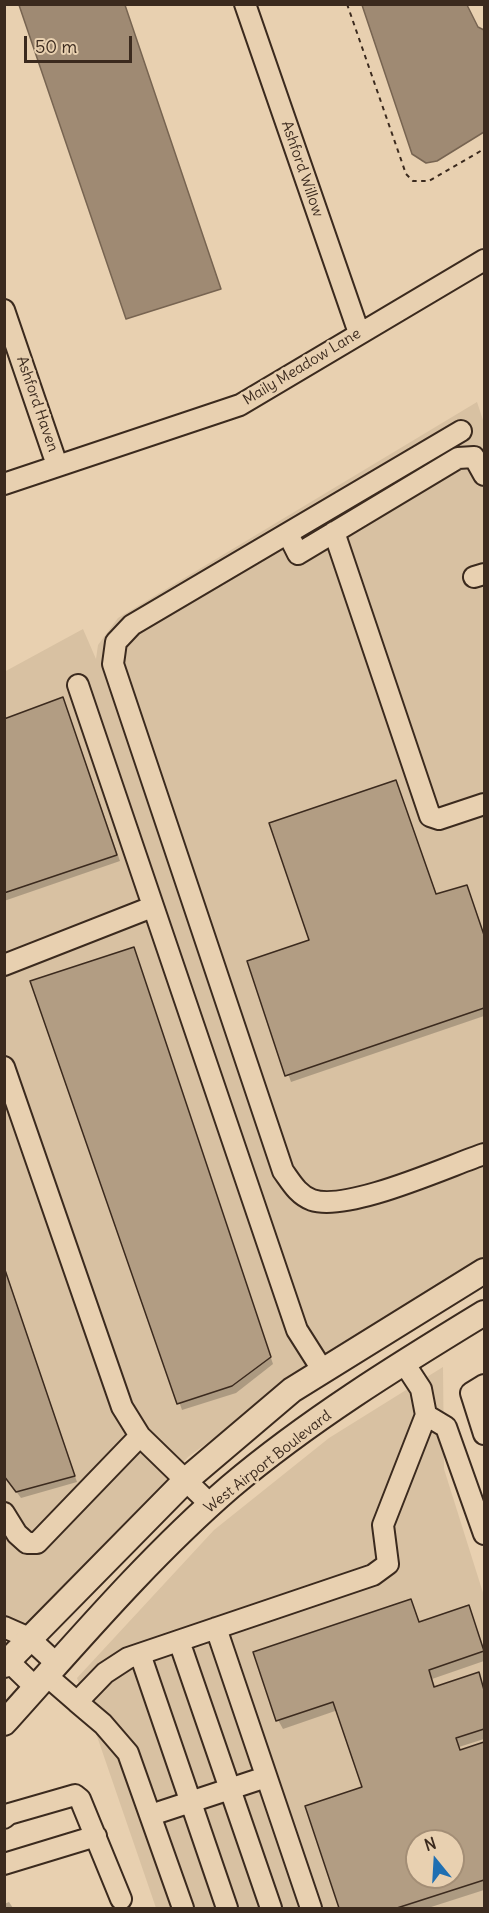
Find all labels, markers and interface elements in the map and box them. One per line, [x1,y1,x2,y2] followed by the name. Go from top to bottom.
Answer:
[27,24,135,62] scale bar
[35,35,77,58] text: 50 m
[277,119,327,219] street label: Ashford Willow
[240,325,364,409] street label: Maily Meadow Lane
[12,354,62,454] street label: Ashford Haven
[201,1407,335,1517] street label: West Airport Boulevard
[405,1829,465,1889] north arrow
[422,1833,438,1855] text: N

